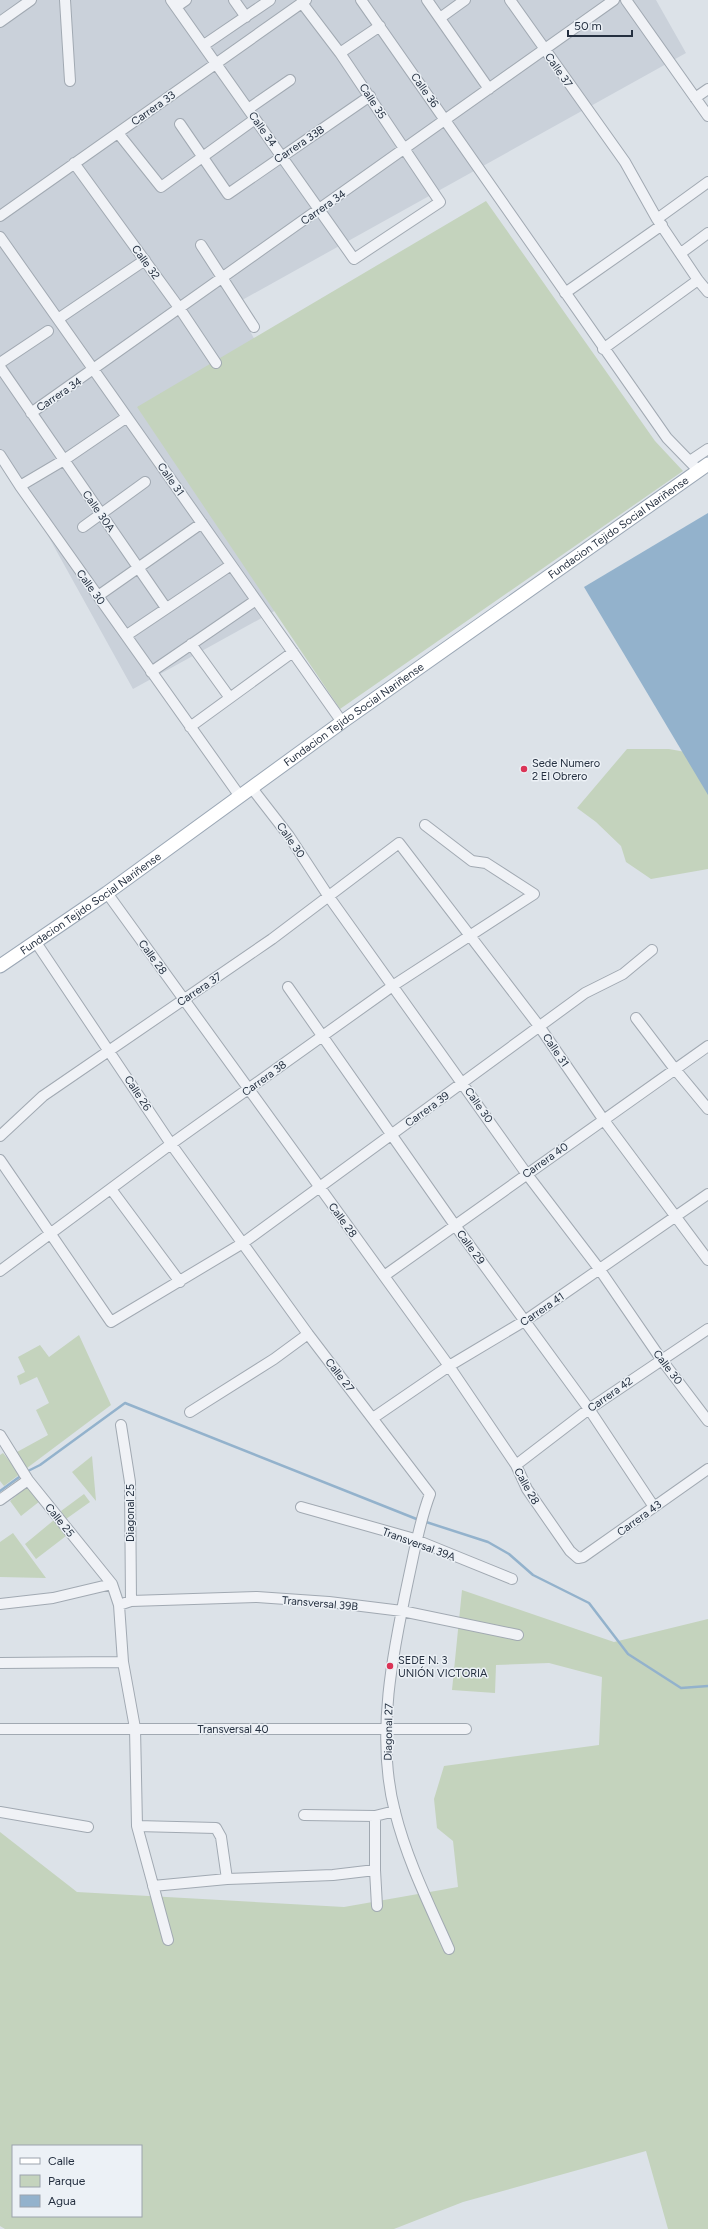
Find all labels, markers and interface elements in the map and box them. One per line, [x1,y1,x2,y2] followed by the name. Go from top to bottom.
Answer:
[568,12,632,38] scale bar
[574,19,602,33] text: 50 m
[542,51,575,90] street label: Calle 37
[408,70,441,110] street label: Calle 36
[356,81,389,121] street label: Calle 35
[129,88,178,128] street label: Carrera 33
[246,109,279,150] street label: Calle 34
[272,123,327,166] street label: Carrera 33B
[298,187,348,228] street label: Carrera 34
[129,243,162,282] street label: Calle 32
[34,374,85,414] street label: Carrera 34
[154,460,187,498] street label: Calle 31
[546,474,691,582] street label: Fundacion Tejido Social Nariñense
[80,488,118,535] street label: Calle 30A
[74,567,108,607] street label: Calle 30
[281,660,426,769] street label: Fundacion Tejido Social Nariñense
[532,757,600,783] place label: Sede Numero 2 El Obrero
[519,764,529,774] marker: Sede Numero 2 El Obrero
[274,820,307,860] street label: Calle 30
[18,850,164,957] street label: Fundacion Tejido Social Nariñense
[136,937,170,977] street label: Calle 28
[175,970,224,1009] street label: Carrera 37
[540,1031,571,1070] street label: Calle 31
[240,1058,289,1099] street label: Carrera 38
[121,1073,154,1113] street label: Calle 26
[462,1085,495,1125] street label: Calle 30
[403,1089,452,1130] street label: Carrera 39
[520,1140,571,1181] street label: Carrera 40
[326,1200,360,1240] street label: Calle 28
[454,1228,487,1267] street label: Calle 29
[518,1290,567,1329] street label: Carrera 41
[650,1347,685,1387] street label: Calle 30
[322,1356,357,1395] street label: Calle 27
[585,1374,635,1415] street label: Carrera 42
[511,1466,542,1507] street label: Calle 28
[124,1484,137,1542] street label: Diagonal 25
[615,1498,664,1539] street label: Carrera 43
[42,1501,77,1540] street label: Calle 25
[380,1525,458,1564] street label: Transversal 39A
[281,1594,359,1613] street label: Transversal 39B
[398,1654,488,1680] place label: SEDE N. 3 UNIÓN VICTORIA
[385,1661,395,1671] marker: SEDE N. 3 UNIÓN VICTORIA
[381,1703,396,1761] street label: Diagonal 27
[197,1723,269,1736] street label: Transversal 40
[12,2145,142,2217] legend
[48,2154,75,2168] text: Calle
[48,2174,86,2188] text: Parque
[48,2194,76,2208] text: Agua

